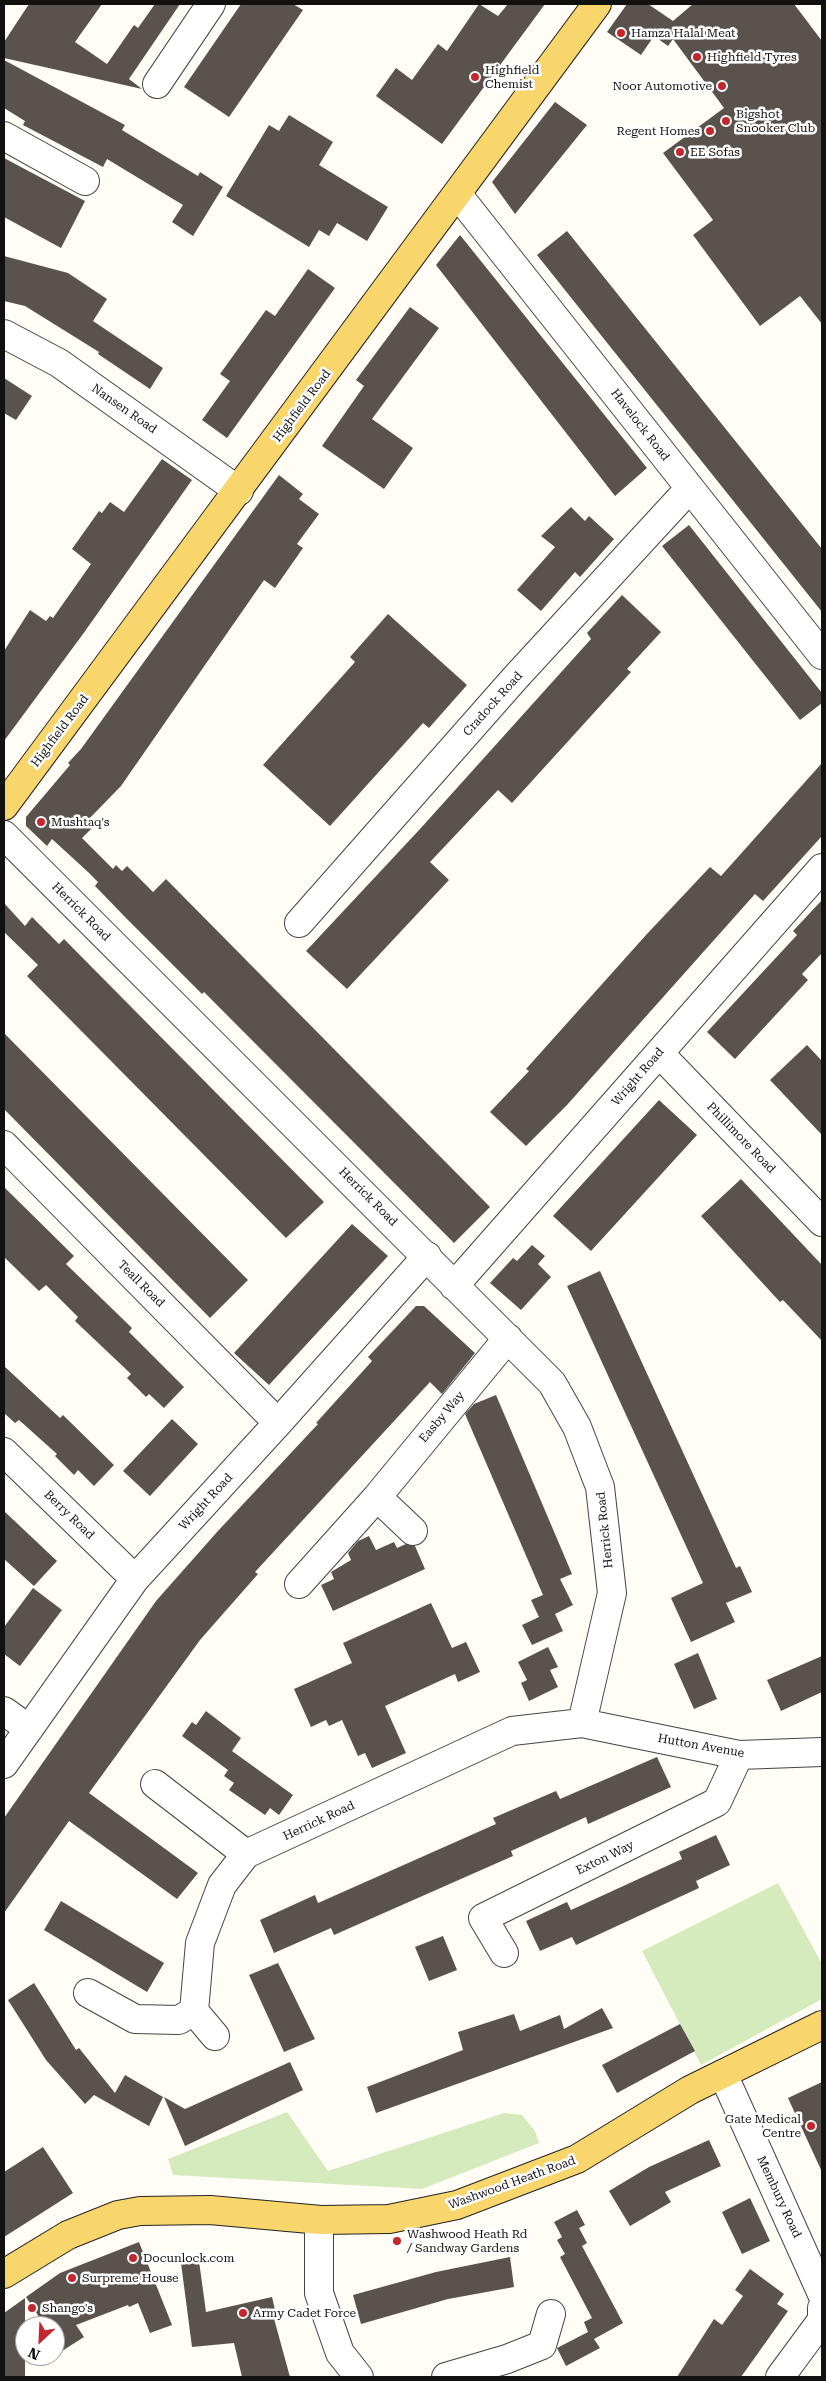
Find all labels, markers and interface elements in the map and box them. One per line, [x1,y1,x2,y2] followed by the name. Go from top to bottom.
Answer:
[631,26,736,40] place label: Hamza Halal Meat
[615,27,627,39] marker: Hamza Halal Meat
[707,50,797,64] place label: Highfield Tyres
[691,51,703,63] marker: Highfield Tyres
[485,63,539,91] place label: Highfield Chemist
[469,71,481,83] marker: Highfield Chemist
[612,79,712,93] place label: Noor Automotive
[716,80,728,92] marker: Noor Automotive
[736,107,815,135] place label: Bigshot Snooker Club
[720,115,732,127] marker: Bigshot Snooker Club
[616,124,700,138] place label: Regent Homes
[704,125,716,137] marker: Regent Homes
[690,145,740,159] place label: EE Sofas
[674,146,686,158] marker: EE Sofas
[270,367,334,445] street label: Highfield Road
[89,381,159,437] street label: Nansen Road
[607,386,673,464] street label: Havelock Road
[460,669,526,739] street label: Cradock Road
[28,692,92,770] street label: Highfield Road
[51,815,110,829] place label: Mushtaq's
[35,816,47,828] marker: Mushtaq's
[49,880,113,944] street label: Herrick Road
[609,1045,667,1109] street label: Wright Road
[704,1100,778,1176] street label: Phillimore Road
[336,1165,400,1229] street label: Herrick Road
[115,1258,167,1310] street label: Teall Road
[416,1388,468,1446] street label: Easby Way
[176,1471,236,1533] street label: Wright Road
[41,1487,97,1543] street label: Berry Road
[594,1491,616,1569] street label: Herrick Road
[657,1731,745,1761] street label: Hutton Avenue
[281,1798,357,1844] street label: Herrick Road
[574,1838,636,1878] street label: Exton Way
[725,2112,801,2140] place label: Gate Medical Centre
[805,2120,817,2132] marker: Gate Medical Centre
[446,2153,578,2213] street label: Washwood Heath Road
[754,2154,804,2240] street label: Membury Road
[407,2227,528,2255] place label: Washwood Heath Rd / Sandway Gardens
[391,2235,403,2247] marker: Washwood Heath Rd / Sandway Gardens
[143,2251,234,2265] place label: Docunlock.com
[127,2252,139,2264] marker: Docunlock.com
[82,2271,179,2285] place label: Surpreme House
[66,2272,78,2284] marker: Surpreme House
[42,2301,93,2315] place label: Shango's
[26,2302,38,2314] marker: Shango's
[253,2306,356,2320] place label: Army Cadet Force
[237,2307,249,2319] marker: Army Cadet Force
[15,2316,65,2366] north arrow
[26,2344,42,2363] text: N

